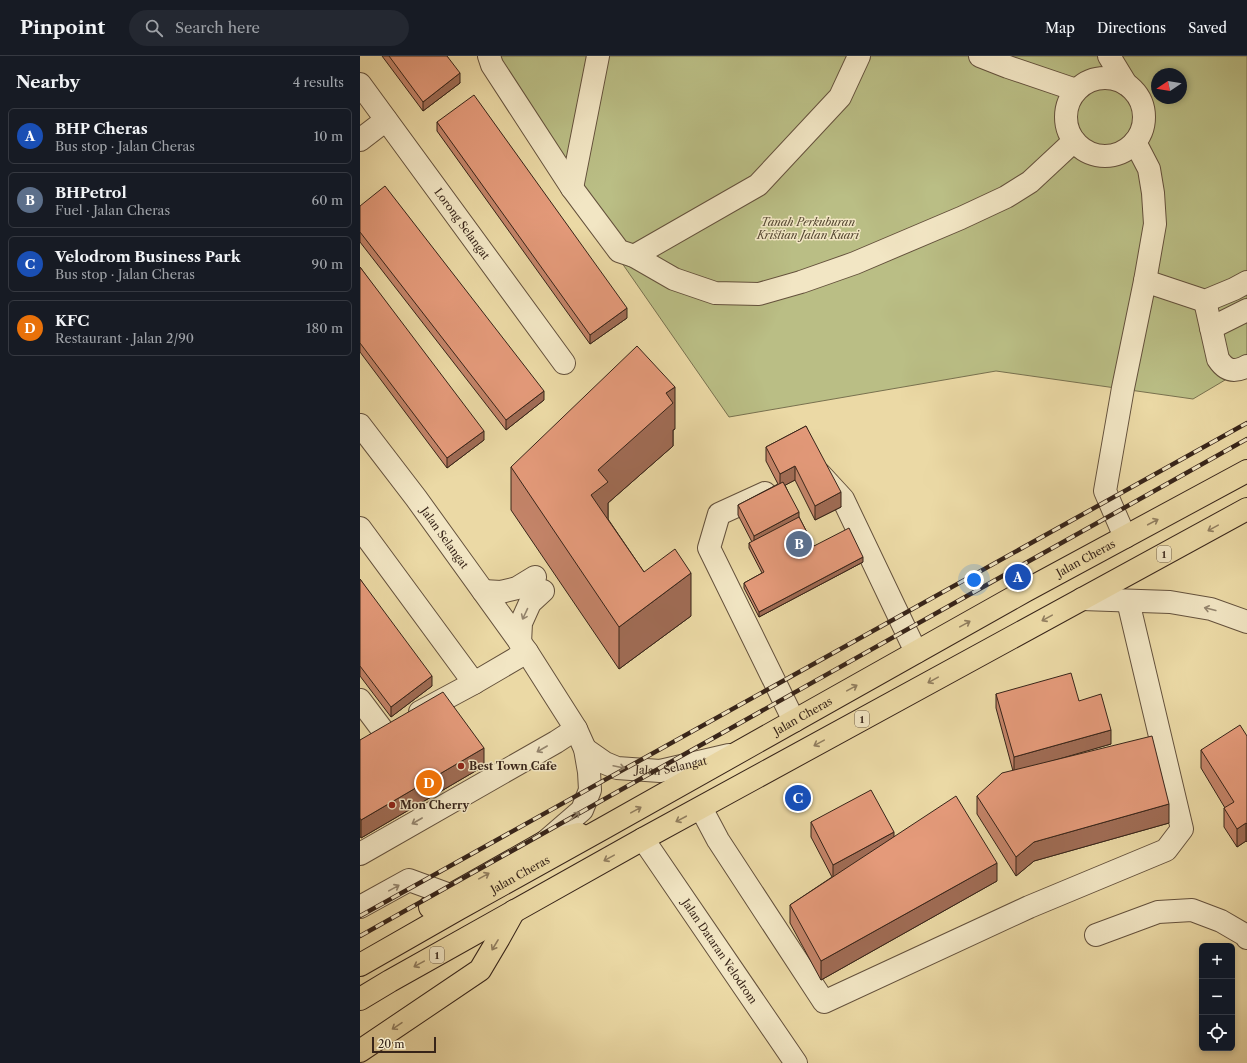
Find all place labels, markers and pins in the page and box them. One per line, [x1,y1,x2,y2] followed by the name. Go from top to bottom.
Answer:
[786,529,812,559] pin: B
[1005,562,1031,592] pin: A
[469,759,557,773] place label: Best Town Cafe
[456,761,466,771] marker: Best Town Cafe
[416,768,442,798] pin: D
[785,783,811,813] pin: C
[400,798,469,812] place label: Mon Cherry
[387,800,397,810] marker: Mon Cherry

